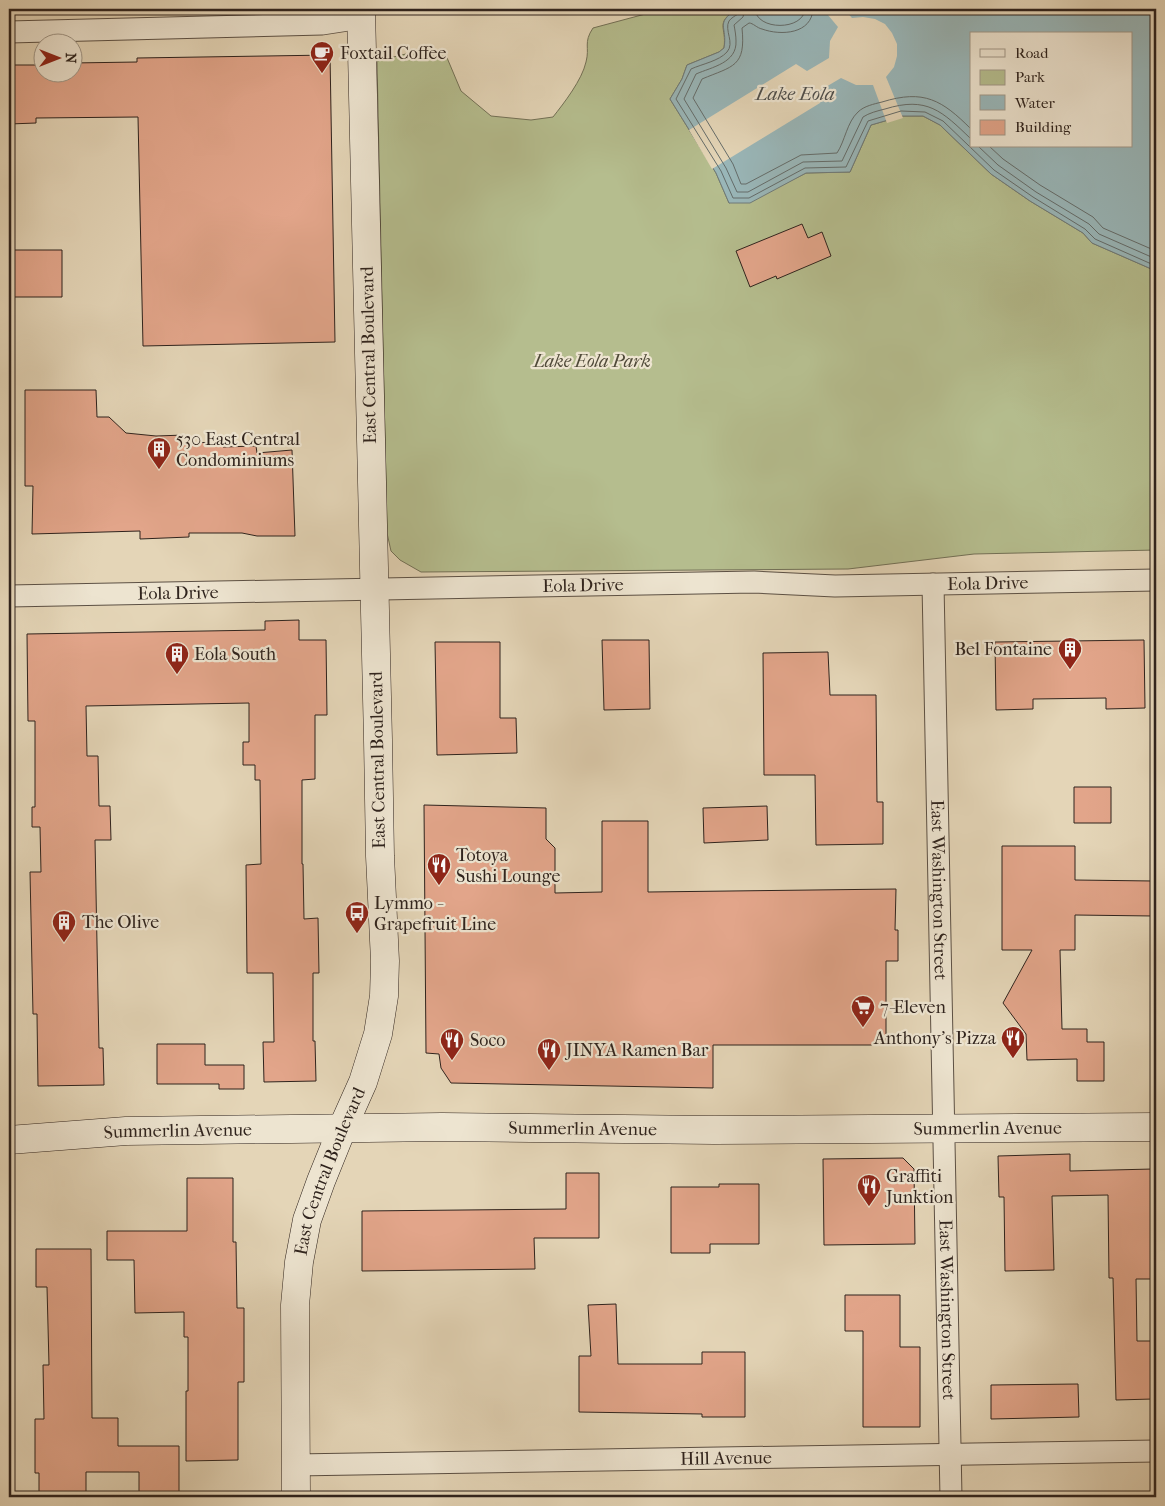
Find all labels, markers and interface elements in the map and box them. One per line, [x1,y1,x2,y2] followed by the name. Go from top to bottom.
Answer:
[32,32,82,82] north arrow
[970,32,1132,148] legend
[309,40,335,74] cafe icon: Foxtail Coffee
[340,43,446,64] place label: Foxtail Coffee
[1015,44,1049,62] text: Road
[62,53,79,64] text: N
[1015,68,1045,86] text: Park
[753,83,835,105] water label: Lake Eola
[1014,94,1055,112] text: Water
[1015,118,1072,136] text: Building
[357,266,381,444] street label: East Central Boulevard
[531,351,651,372] park label: Lake Eola Park
[176,429,300,471] place label: 530 East Central Condominiums
[146,436,172,470] building icon: 530 East Central Condominiums
[947,572,1029,594] street label: Eola Drive
[542,574,624,596] street label: Eola Drive
[137,582,219,604] street label: Eola Drive
[1057,636,1083,670] building icon: Bel Fontaine
[954,639,1052,660] place label: Bel Fontaine
[164,641,190,675] building icon: Eola South
[194,644,276,665] place label: Eola South
[366,671,390,849] street label: East Central Boulevard
[927,799,951,981] street label: East Washington Street
[456,845,560,887] place label: Totoya Sushi Lounge
[426,852,452,886] restaurant icon: Totoya Sushi Lounge
[374,893,496,935] place label: Lymmo - Grapefruit Line
[344,900,370,934] bus stop icon: Lymmo - Grapefruit Line
[51,909,77,943] building icon: The Olive
[82,912,159,933] place label: The Olive
[850,994,876,1028] supermarket icon: 7-Eleven
[880,997,946,1018] place label: 7-Eleven
[1000,1025,1026,1059] restaurant icon: Anthony's Pizza
[439,1027,465,1061] restaurant icon: Soco
[873,1028,997,1049] place label: Anthony's Pizza
[470,1030,506,1051] place label: Soco
[536,1037,562,1071] restaurant icon: JINYA Ramen Bar
[564,1040,709,1061] place label: JINYA Ramen Bar
[290,1084,370,1257] street label: East Central Boulevard
[508,1117,657,1140] street label: Summerlin Avenue
[913,1117,1062,1139] street label: Summerlin Avenue
[103,1119,252,1143] street label: Summerlin Avenue
[884,1166,954,1208] place label: Graffiti Junktion
[856,1173,882,1207] restaurant icon: Graffiti Junktion
[935,1219,960,1401] street label: East Washington Street
[680,1447,772,1469] street label: Hill Avenue

